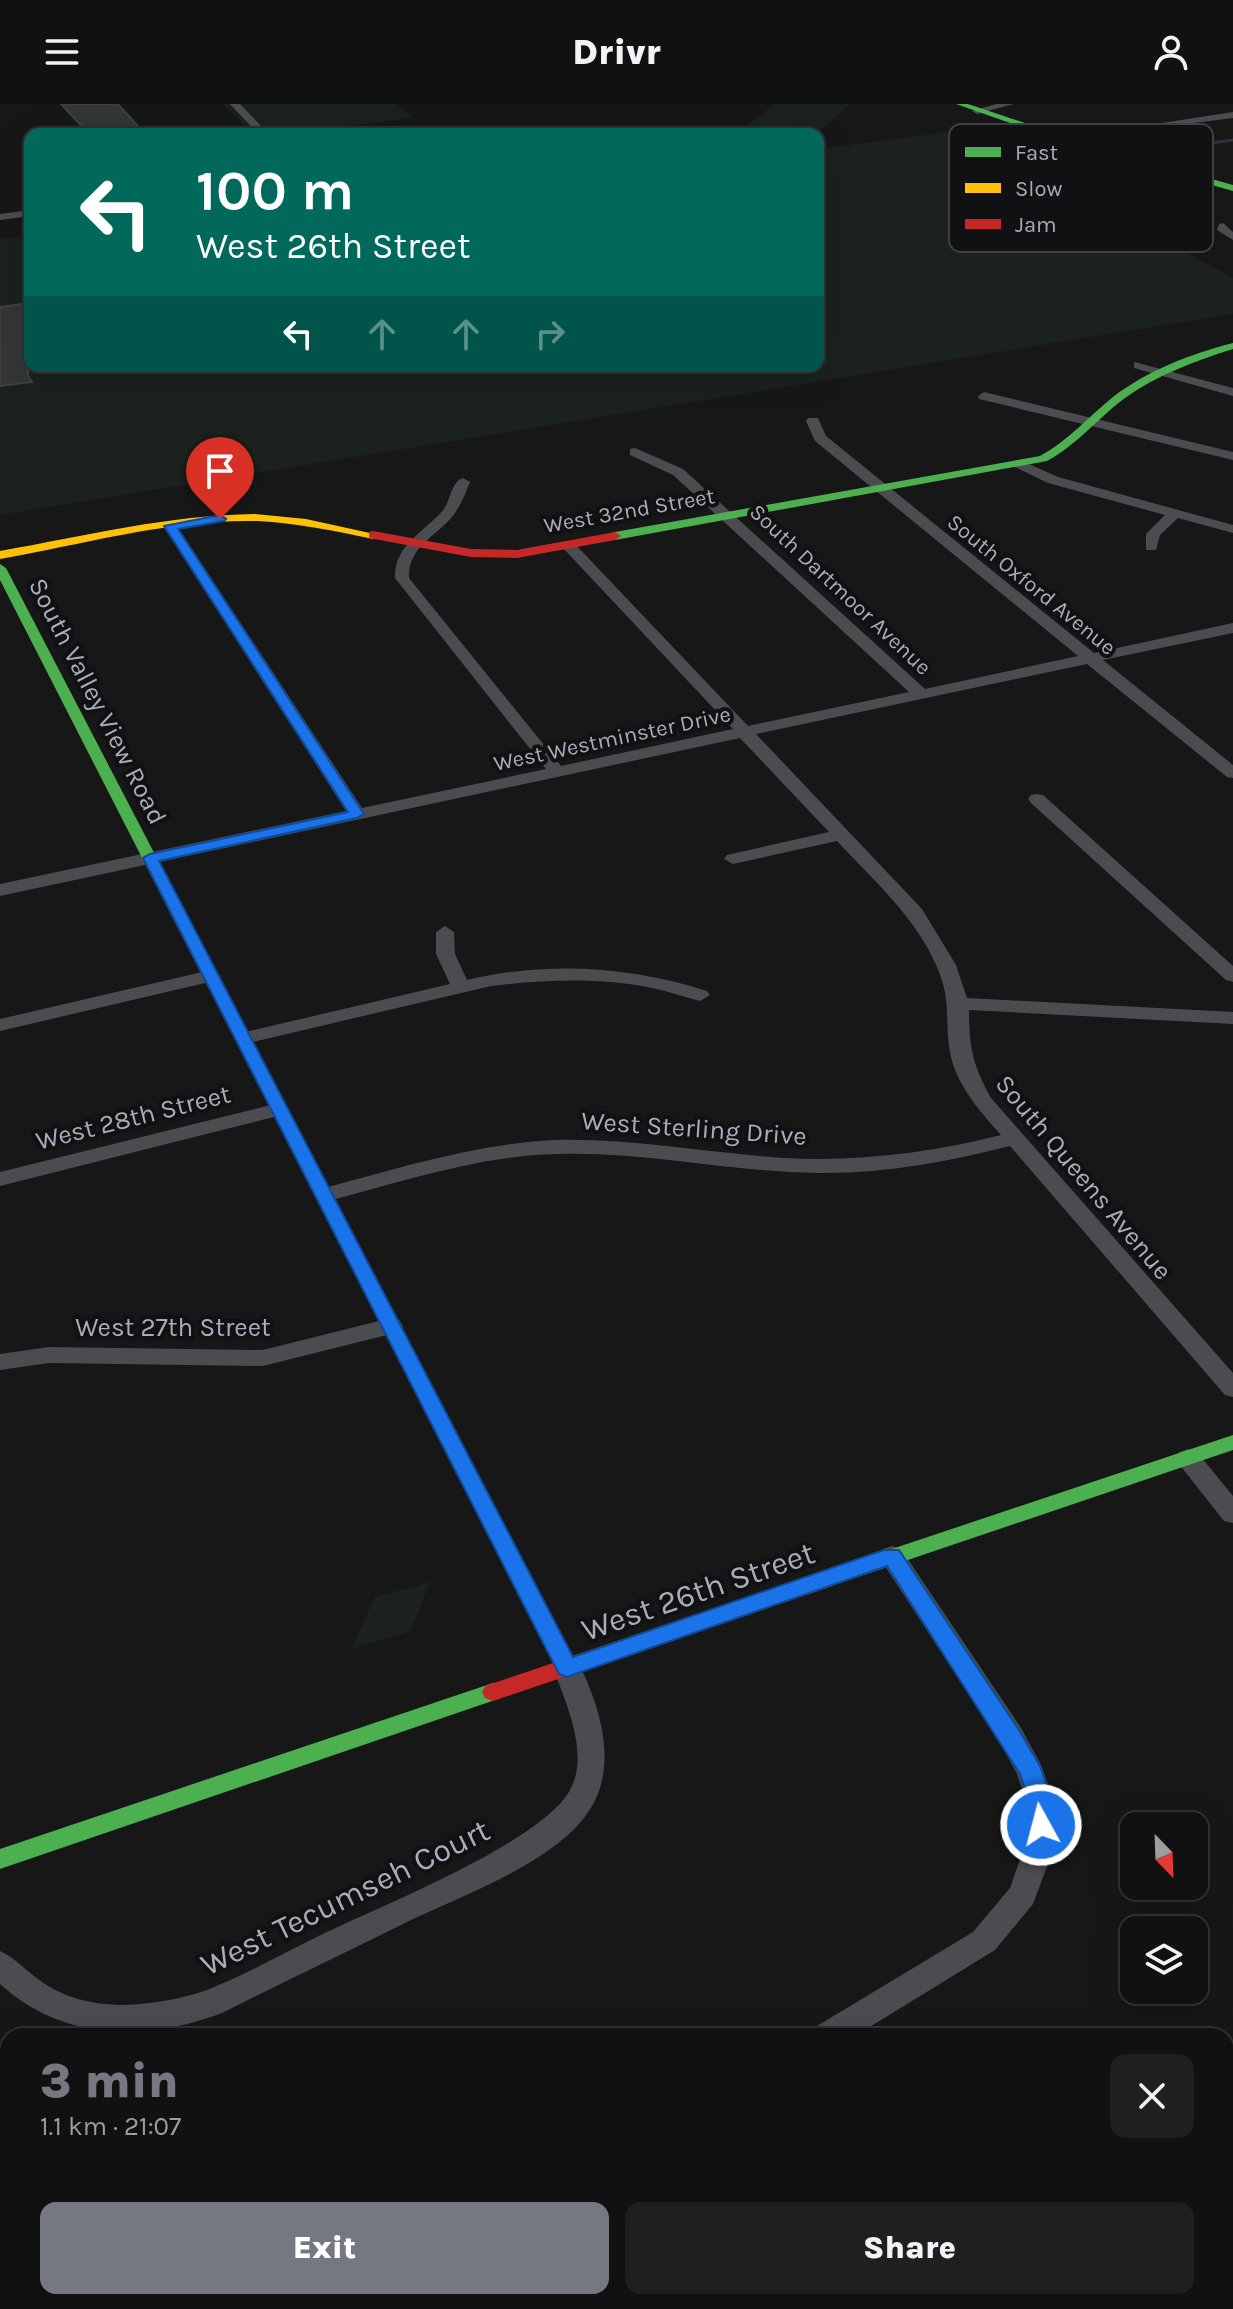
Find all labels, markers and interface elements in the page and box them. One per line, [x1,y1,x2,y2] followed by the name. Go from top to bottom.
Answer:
[40,30,84,74] icon: menu
[1149,30,1193,74] icon: person
[572,31,661,73] text: Drivr
[949,124,1213,252] legend
[1015,140,1058,166] text: Fast
[196,158,354,223] text: 100 m
[64,160,168,264] icon: left
[1015,176,1062,202] text: Slow
[1015,212,1057,238] text: Jam
[196,225,471,267] text: West 26th Street
[276,312,320,356] icon: left
[360,312,404,356] icon: ahead
[444,312,488,356] icon: ahead
[528,312,572,356] icon: right
[186,437,254,519] pin
[198,449,242,493] icon: arrive
[542,483,717,539] street label: West 32nd Street
[744,499,936,681] street label: South Dartmoor Avenue
[942,509,1121,661] street label: South Oxford Avenue
[22,573,173,830] street label: South Valley View Road
[491,701,733,777] street label: West Westminster Drive
[989,1069,1178,1286] street label: South Queens Avenue
[33,1078,234,1157] street label: West 28th Street
[580,1105,808,1152] street label: West Sterling Drive
[75,1312,271,1343] street label: West 27th Street
[577,1534,820,1649] street label: West 26th Street
[999,1783,1083,1867] position arrow
[195,1811,496,1983] street label: West Tecumseh Court
[1120,1812,1208,1900] north arrow
[1120,1812,1208,2004] map controls
[1120,1916,1208,2004] button: layers
[40,2053,179,2109] text: 3 min
[1110,2054,1194,2138] button: close
[40,2111,181,2142] text: 1.1 km · 21:07
[40,2202,609,2294] button: Exit
[625,2202,1194,2294] button: Share

